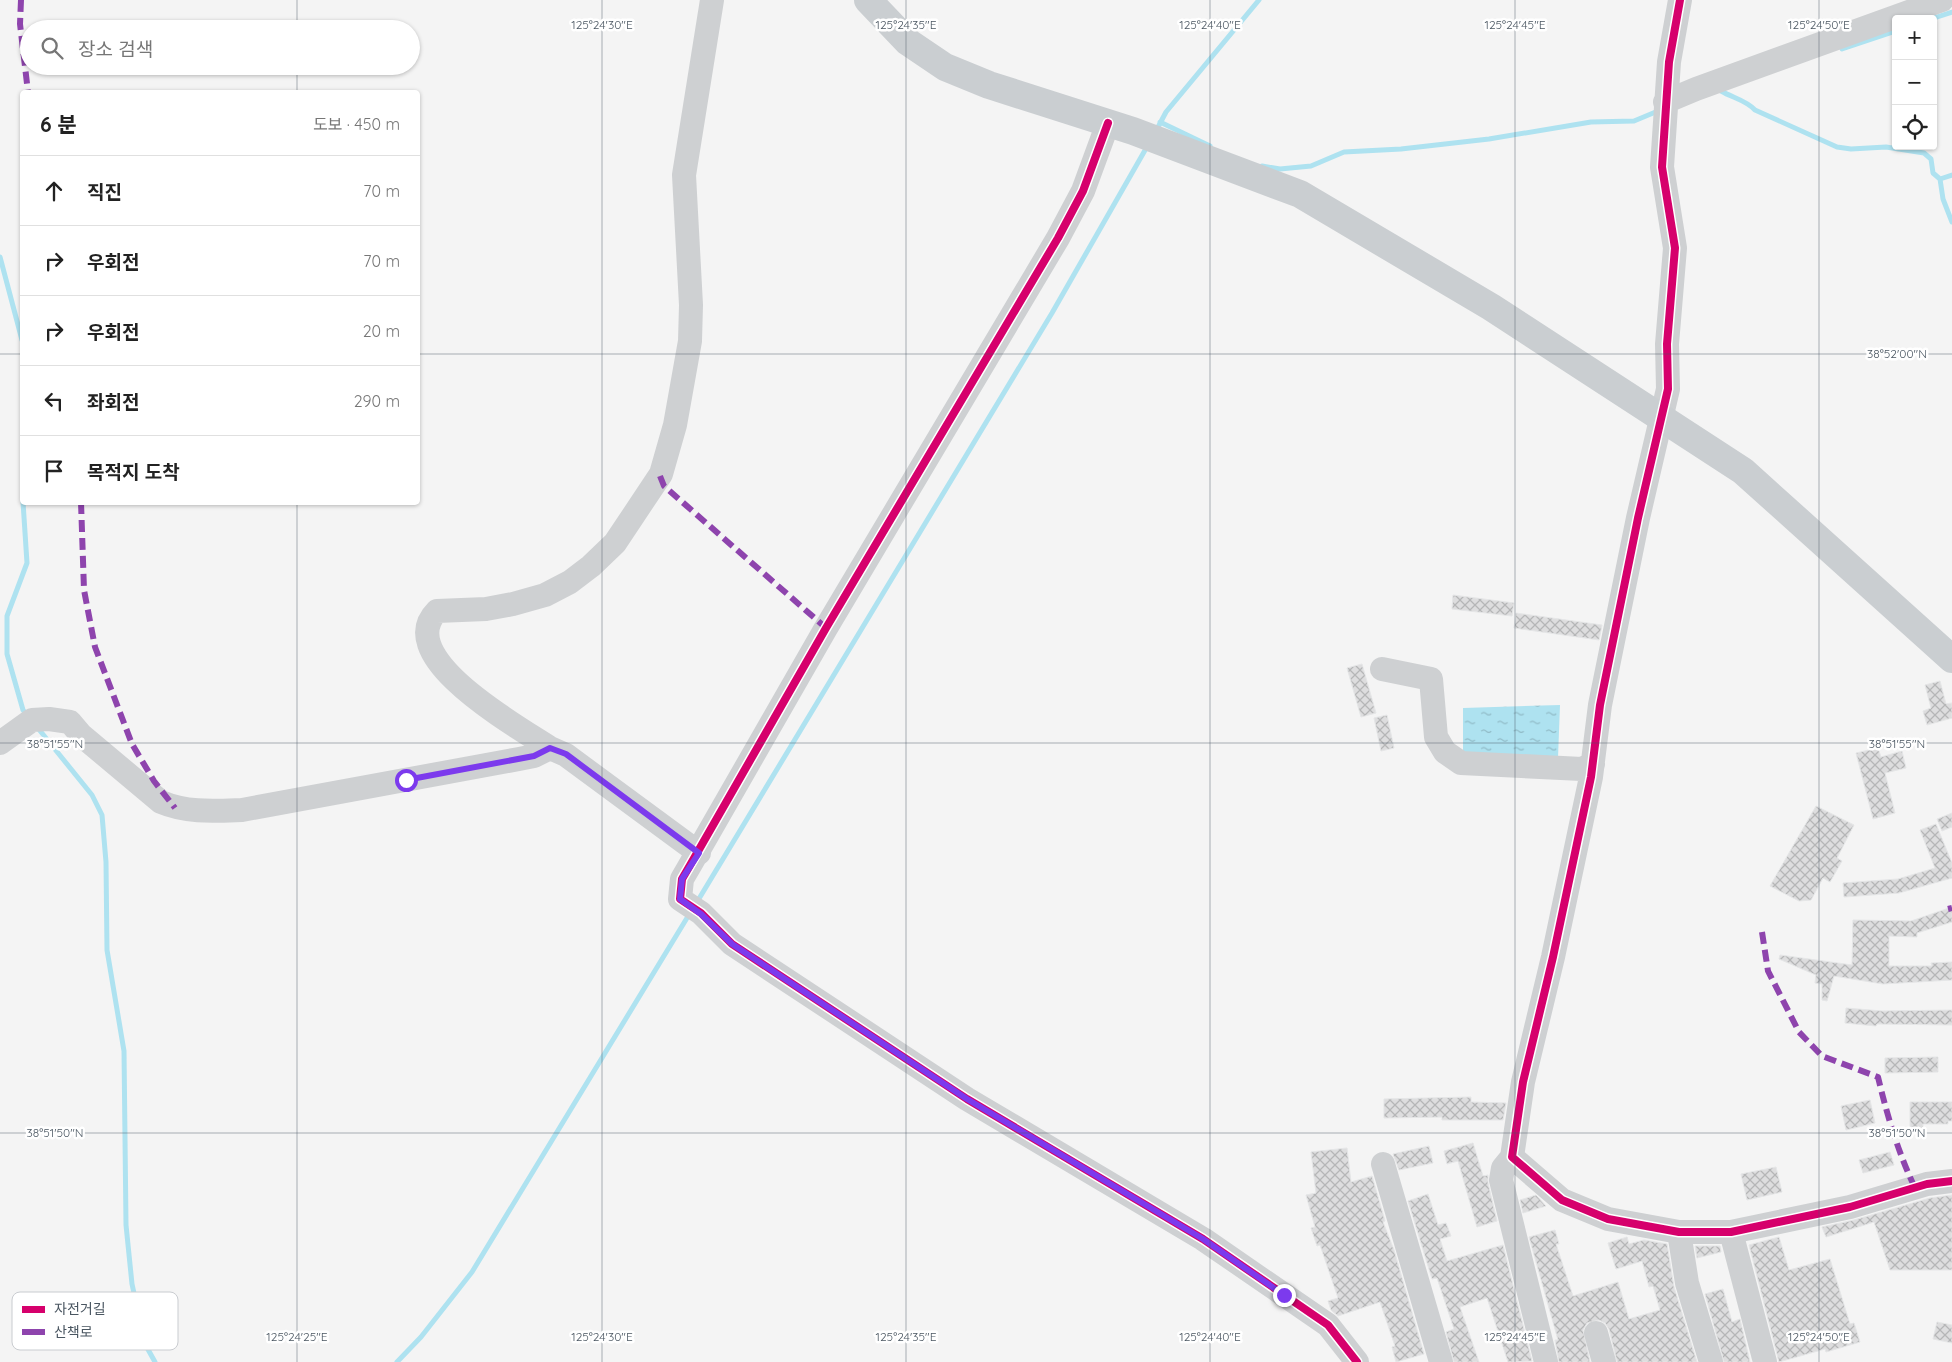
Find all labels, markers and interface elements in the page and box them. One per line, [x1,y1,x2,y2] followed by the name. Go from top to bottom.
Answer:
[1892,15,1937,150] map controls
[1892,15,1937,60] button: +
[571,17,633,32] text: 125°24'30"E
[876,17,937,32] text: 125°24'35"E
[1179,17,1241,32] text: 125°24'40"E
[1484,17,1546,32] text: 125°24'45"E
[1788,17,1850,32] text: 125°24'50"E
[20,20,420,75] search box
[38,34,66,62] icon: search
[78,37,153,61] text: 장소 검색
[1892,60,1937,105] button: −
[1892,105,1937,150] button: locate
[40,111,77,137] text: 6 분
[313,114,400,134] text: 도보 · 450 m
[40,177,68,205] icon: ahead
[87,180,122,204] text: 직진
[363,181,400,201] text: 70 m
[40,247,68,275] icon: right
[87,250,139,274] text: 우회전
[363,251,400,271] text: 70 m
[40,317,68,345] icon: right
[87,320,139,344] text: 우회전
[363,321,400,341] text: 20 m
[1867,346,1927,361] text: 38°52'00"N
[40,387,68,415] icon: left
[87,390,139,414] text: 좌회전
[354,391,400,411] text: 290 m
[40,457,68,485] icon: arrive
[87,460,180,484] text: 목적지 도착
[27,736,83,751] text: 38°51'55"N
[1869,736,1925,751] text: 38°51'55"N
[395,769,418,792] route start
[26,1125,84,1140] text: 38°51'50"N
[1868,1125,1926,1140] text: 38°51'50"N
[1273,1284,1296,1307] route end
[12,1292,178,1350] legend
[54,1300,106,1318] text: 자전거길
[54,1323,93,1341] text: 산책로
[266,1329,328,1344] text: 125°24'25"E
[571,1329,633,1344] text: 125°24'30"E
[876,1329,937,1344] text: 125°24'35"E
[1179,1329,1241,1344] text: 125°24'40"E
[1484,1329,1546,1344] text: 125°24'45"E
[1788,1329,1850,1344] text: 125°24'50"E

